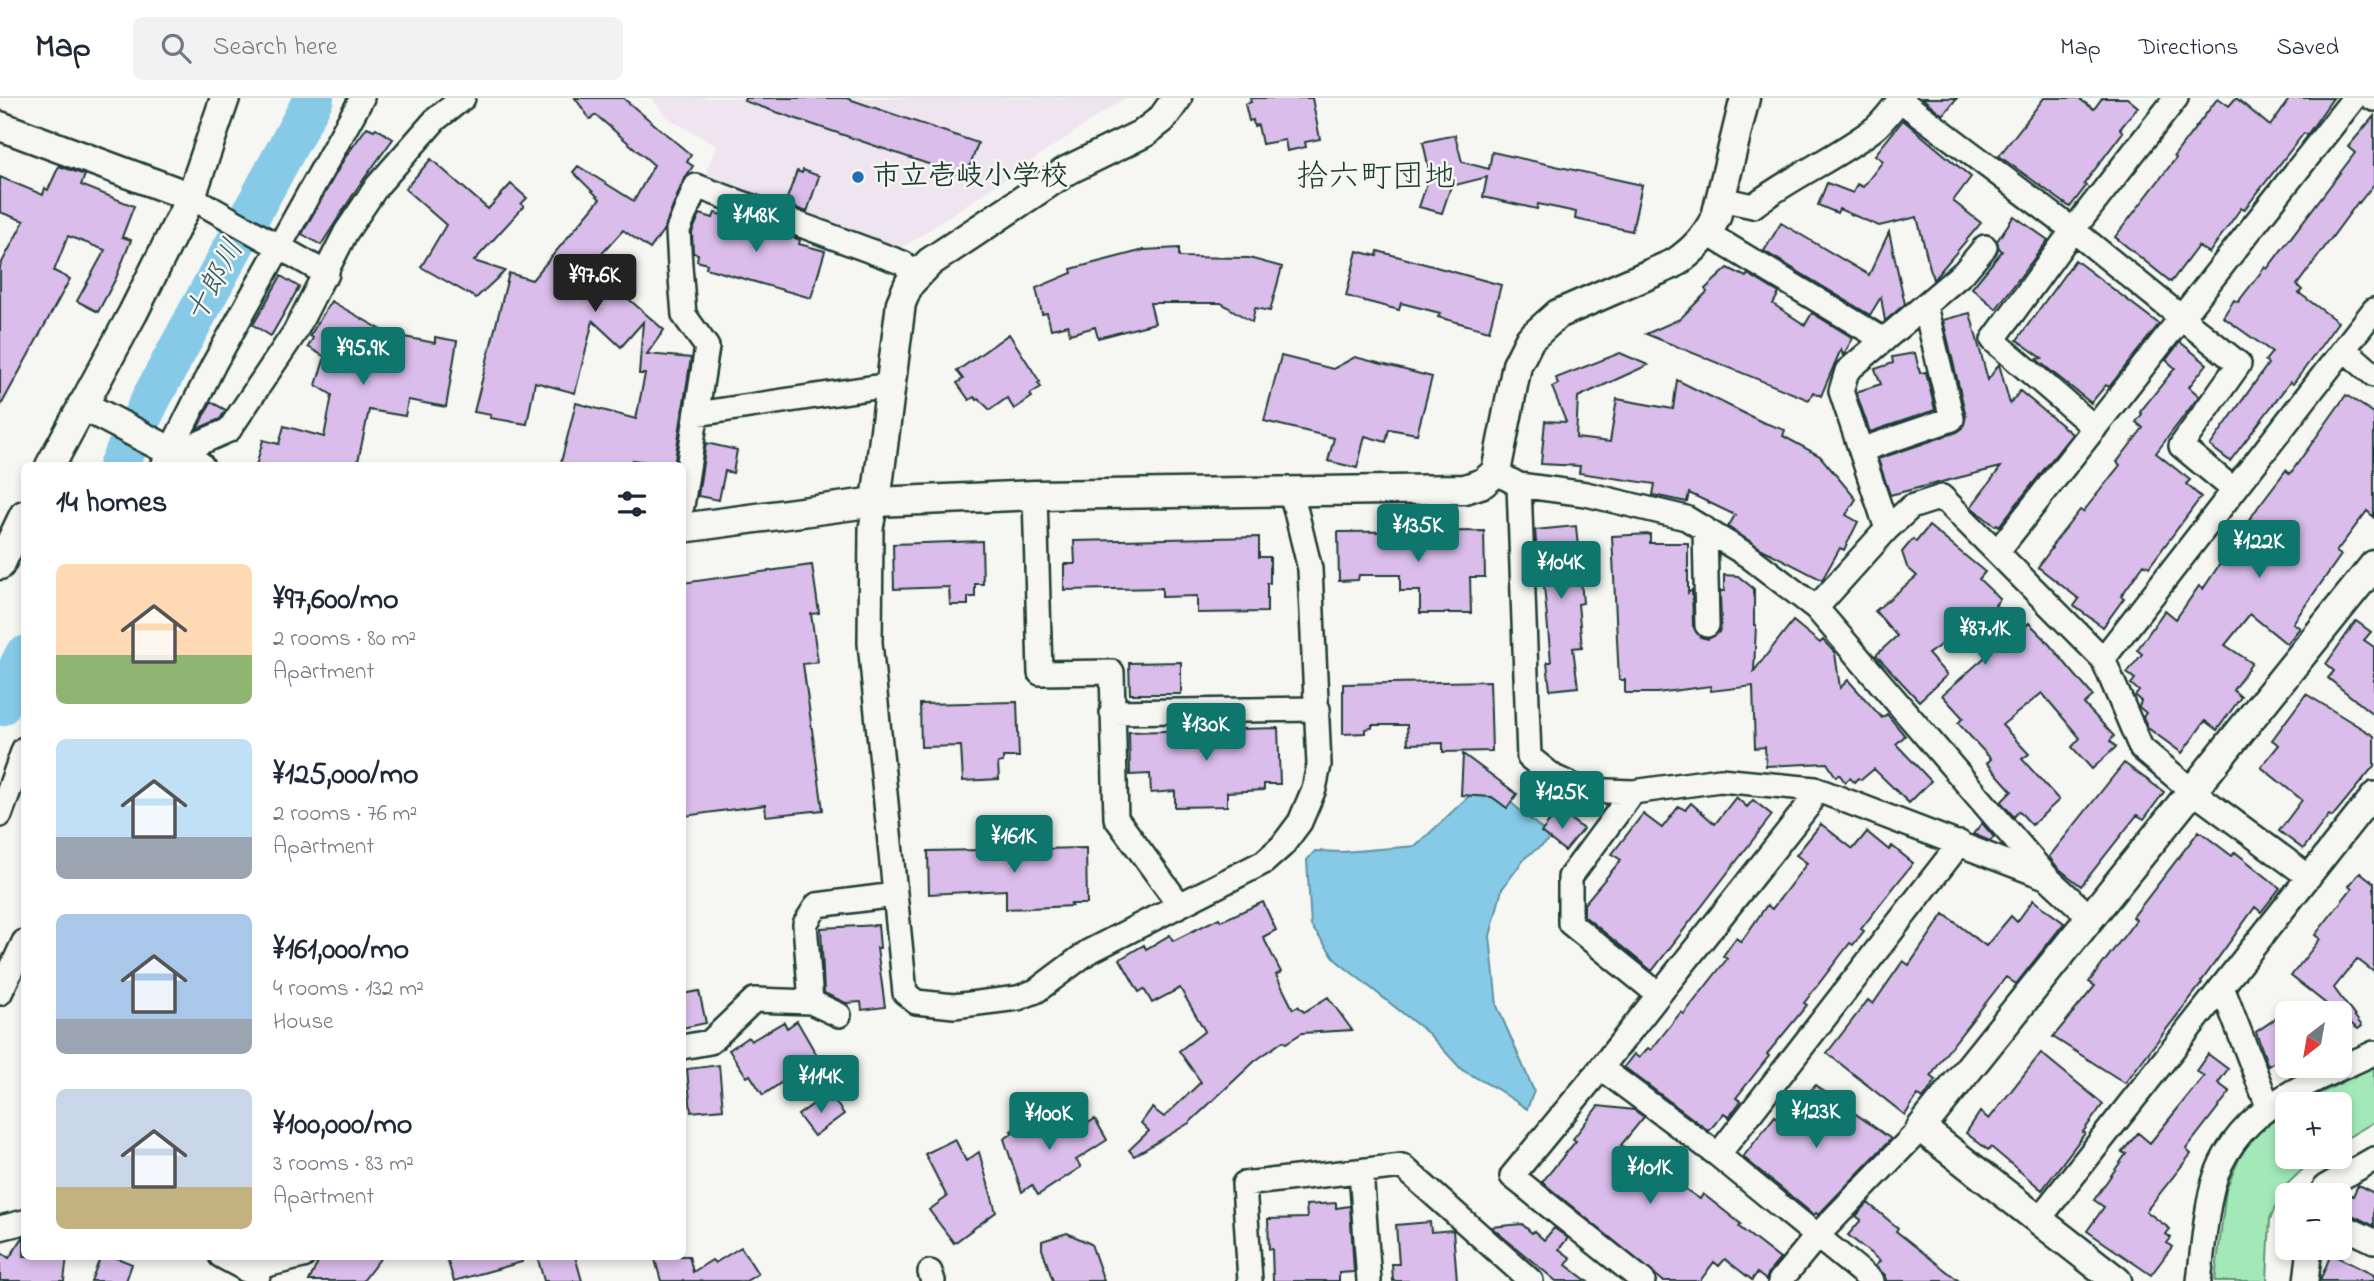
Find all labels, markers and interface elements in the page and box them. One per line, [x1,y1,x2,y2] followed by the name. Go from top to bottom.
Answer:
[133,17,623,80] search box
[35,24,91,72] text: Map
[157,29,195,67] icon: search
[213,29,337,67] text: Search here
[2060,31,2101,66] text: Map
[2139,31,2238,66] text: Directions
[2276,31,2339,66] text: Saved
[1296,155,1456,202] district label: 拾六町団地
[872,157,1068,198] place label: 市立壱岐小学校
[850,169,866,185] marker: 市立壱岐小学校
[707,194,805,254] pin: ¥148K
[733,200,779,233] text: ¥148K
[175,232,257,332] water label: 十郎川
[538,254,652,314] pin: ¥97.6K
[569,260,621,293] text: ¥97.6K
[306,328,420,387] pin: ¥95.9K
[337,333,389,366] text: ¥95.9K
[56,482,167,526] text: 14 homes
[613,485,651,523] icon: filters
[1369,504,1467,564] pin: ¥135K
[1393,510,1443,543] text: ¥135K
[2210,520,2308,580] pin: ¥122K
[2234,526,2284,559] text: ¥122K
[1512,542,1610,601] pin: ¥104K
[1538,547,1584,580] text: ¥104K
[273,579,399,623] text: ¥97,600/mo
[112,592,196,676] icon: home
[1928,608,2042,667] pin: ¥87.1K
[1960,613,2010,646] text: ¥87.1K
[273,623,416,656] text: 2 rooms · 80 m²
[273,656,374,689] text: Apartment
[1157,704,1255,763] pin: ¥130K
[1183,709,1229,742] text: ¥130K
[273,754,419,798] text: ¥125,000/mo
[112,767,196,851] icon: home
[1513,772,1611,831] pin: ¥125K
[1536,777,1588,810] text: ¥125K
[273,798,417,831] text: 2 rooms · 76 m²
[965,816,1063,875] pin: ¥161K
[992,821,1036,854] text: ¥161K
[273,831,374,864] text: Apartment
[273,929,409,973] text: ¥161,000/mo
[112,942,196,1026] icon: home
[273,973,424,1006] text: 4 rooms · 132 m²
[2275,1001,2352,1078] north arrow
[2275,1001,2352,1260] map controls
[273,1006,333,1039] text: House
[772,1056,870,1115] pin: ¥114K
[799,1061,843,1094] text: ¥114K
[1767,1090,1865,1150] pin: ¥123K
[2275,1092,2352,1169] button: +
[1000,1093,1098,1152] pin: ¥100K
[1792,1096,1840,1129] text: ¥123K
[1025,1098,1073,1131] text: ¥100K
[273,1104,412,1148] text: ¥100,000/mo
[112,1117,196,1201] icon: home
[1601,1146,1699,1206] pin: ¥101K
[273,1148,414,1181] text: 3 rooms · 83 m²
[1628,1152,1672,1185] text: ¥101K
[273,1181,374,1214] text: Apartment
[2275,1183,2352,1260] button: −

